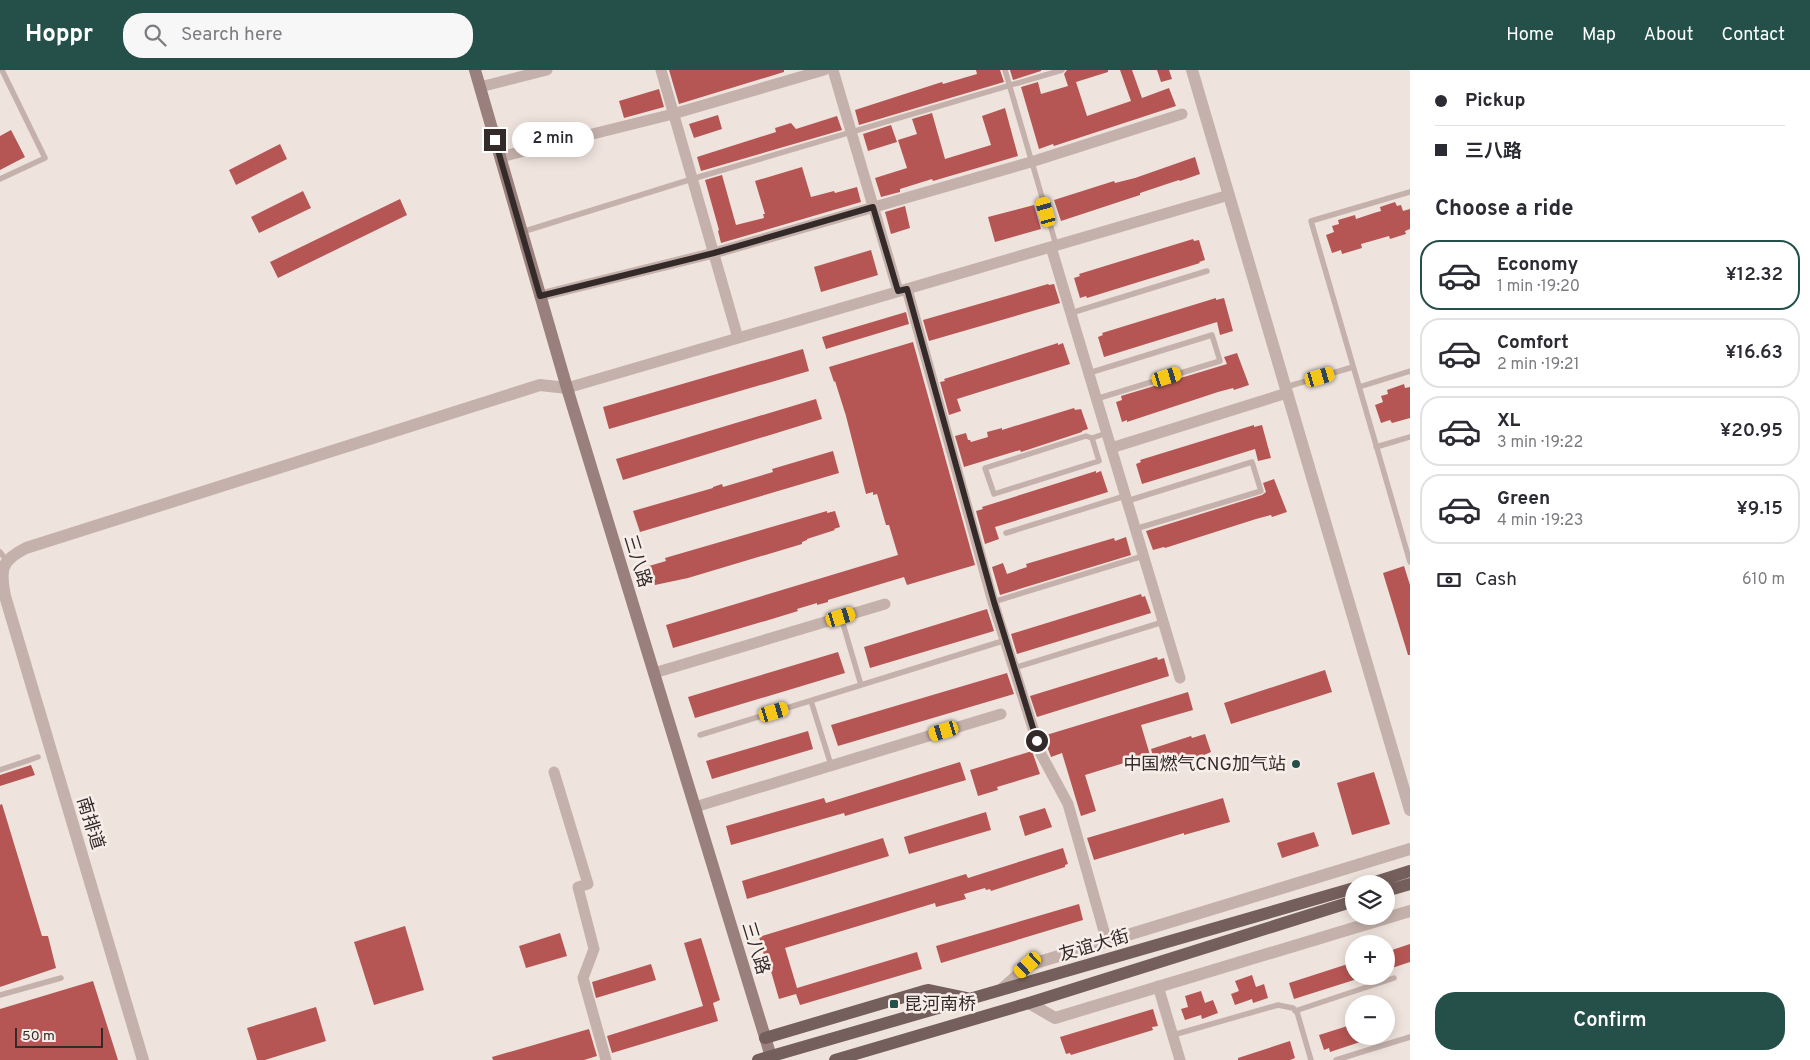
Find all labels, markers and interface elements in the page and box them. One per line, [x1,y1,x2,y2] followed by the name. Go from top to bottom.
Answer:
[123,13,473,58] search box
[25,20,93,50] text: Hoppr
[141,21,169,49] icon: search
[181,23,283,47] text: Search here
[1506,24,1554,47] text: Home
[1582,24,1616,47] text: Map
[1644,24,1693,47] text: About
[1721,24,1785,47] text: Contact
[1465,89,1525,113] text: Pickup
[512,122,595,158] callout: 2 min
[484,129,506,151] route end
[532,129,574,149] text: 2 min
[1465,140,1522,164] text: 三八路
[1034,196,1057,228] car
[1435,196,1573,223] text: Choose a ride
[1437,253,1482,298] icon: car
[1497,253,1578,277] text: Economy
[1726,263,1783,287] text: ¥12.32
[1497,277,1580,297] text: 1 min · 19:20
[1437,331,1482,376] icon: car
[1497,331,1569,355] text: Comfort
[1725,341,1783,365] text: ¥16.63
[1497,355,1580,375] text: 2 min · 19:21
[1150,365,1183,389] car
[1303,366,1336,388] car
[1437,409,1482,454] icon: car
[1497,409,1520,433] text: XL
[1720,419,1783,443] text: ¥20.95
[1497,433,1583,453] text: 3 min · 19:22
[1437,487,1482,532] icon: car
[1497,487,1550,511] text: Green
[1737,497,1783,521] text: ¥9.15
[1497,511,1583,531] text: 4 min · 19:23
[618,532,655,591] street label: 三八路
[1435,566,1463,594] icon: cash
[1475,568,1517,592] text: Cash
[1742,570,1785,590] text: 610 m
[824,605,857,629] car
[757,700,790,724] car
[927,719,960,743] car
[1026,730,1048,752] route start
[1123,754,1286,777] place label: 中国燃气CNG加气站
[1290,758,1302,770] marker: 中国燃气CNG加气站
[71,794,108,853] street label: 南排道
[1345,875,1395,1045] map controls
[1345,875,1395,925] button: layers
[736,919,773,978] street label: 三八路
[1057,925,1132,967] street label: 友谊大街
[1345,935,1395,985] button: +
[1011,949,1044,981] car
[1435,992,1785,1050] button: Confirm
[904,994,976,1017] place label: 昆河南桥
[1345,995,1395,1045] button: −
[888,998,900,1010] marker: 昆河南桥
[15,1025,102,1048] scale bar
[22,1028,55,1045] text: 50 m

